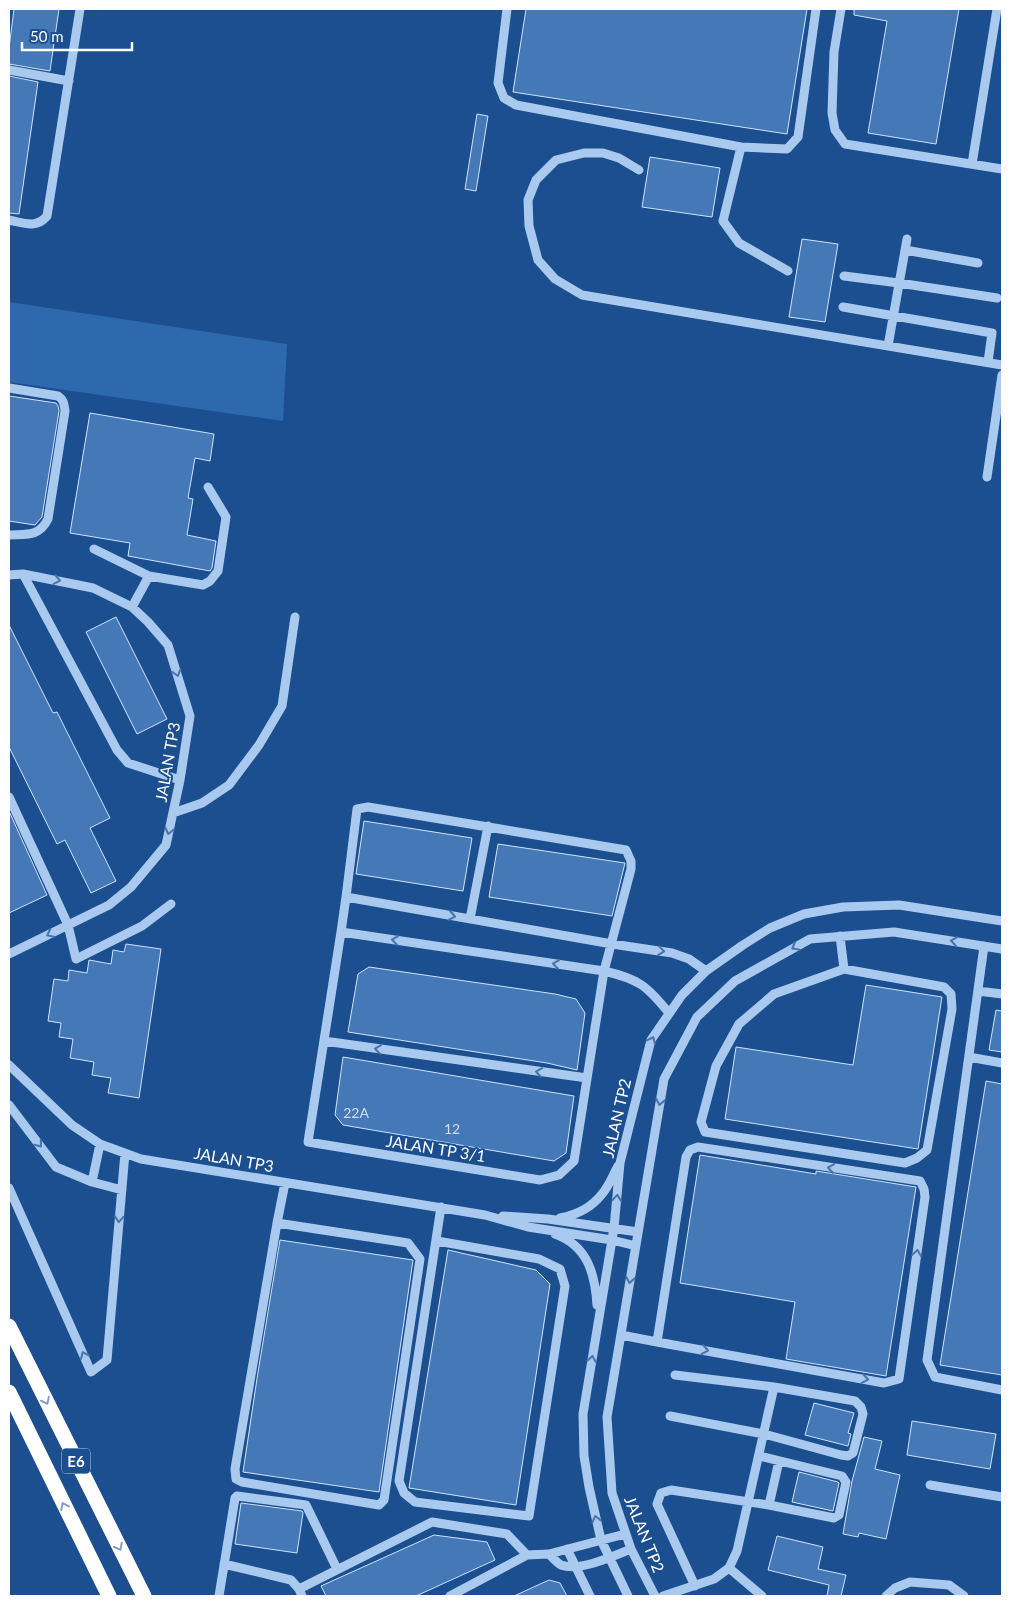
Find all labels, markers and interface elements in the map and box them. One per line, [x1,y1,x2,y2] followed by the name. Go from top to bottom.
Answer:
[22,20,132,52] scale bar
[30,27,64,45] text: 50 m
[52,575,61,585] one-way arrow
[171,668,181,677] one-way arrow
[151,721,183,803] street label: JALAN TP3
[164,827,175,836] one-way arrow
[448,910,456,920] one-way arrow
[46,928,55,938] one-way arrow
[391,935,399,946] one-way arrow
[950,937,958,947] one-way arrow
[791,941,800,951] one-way arrow
[657,945,665,956] one-way arrow
[552,959,560,970] one-way arrow
[646,1036,657,1045] one-way arrow
[374,1044,382,1055] one-way arrow
[535,1067,543,1077] one-way arrow
[598,1077,634,1159] street label: JALAN TP2
[655,1098,665,1106] one-way arrow
[343,1104,369,1121] house number: 22A
[444,1120,460,1137] house number: 12
[385,1131,487,1165] street label: JALAN TP 3/1
[33,1138,41,1147] one-way arrow
[193,1143,275,1175] street label: JALAN TP3
[827,1163,835,1173] one-way arrow
[611,1194,622,1202] one-way arrow
[114,1215,125,1223] one-way arrow
[911,1248,922,1256] one-way arrow
[626,1275,636,1284] one-way arrow
[701,1345,709,1355] one-way arrow
[79,1351,90,1360] one-way arrow
[587,1354,597,1363] one-way arrow
[861,1374,869,1384] one-way arrow
[40,1396,50,1405] one-way arrow
[62,1448,90,1474] road number: E6
[621,1493,669,1575] street label: JALAN TP2
[60,1502,70,1511] one-way arrow
[591,1514,602,1523] one-way arrow
[112,1541,122,1550] one-way arrow

